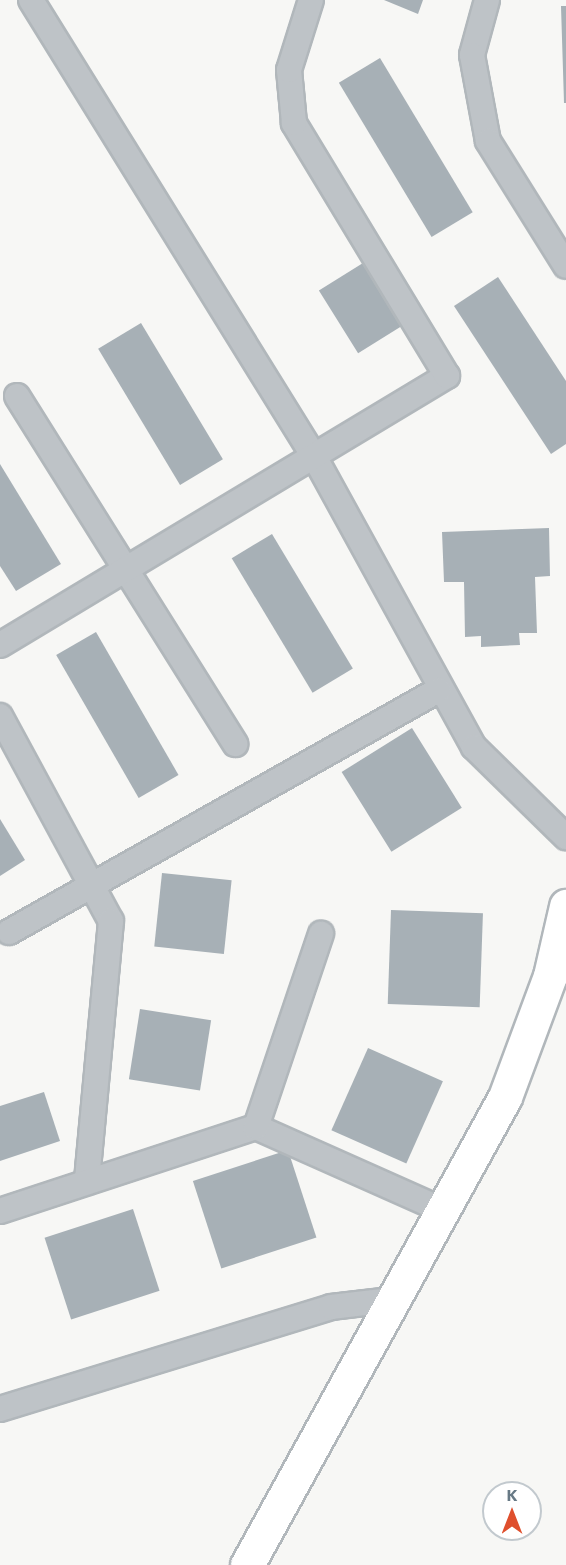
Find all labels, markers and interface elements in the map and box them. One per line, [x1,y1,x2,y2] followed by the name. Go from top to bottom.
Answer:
[482,1481,542,1541] north arrow
[506,1485,518,1504] text: K

